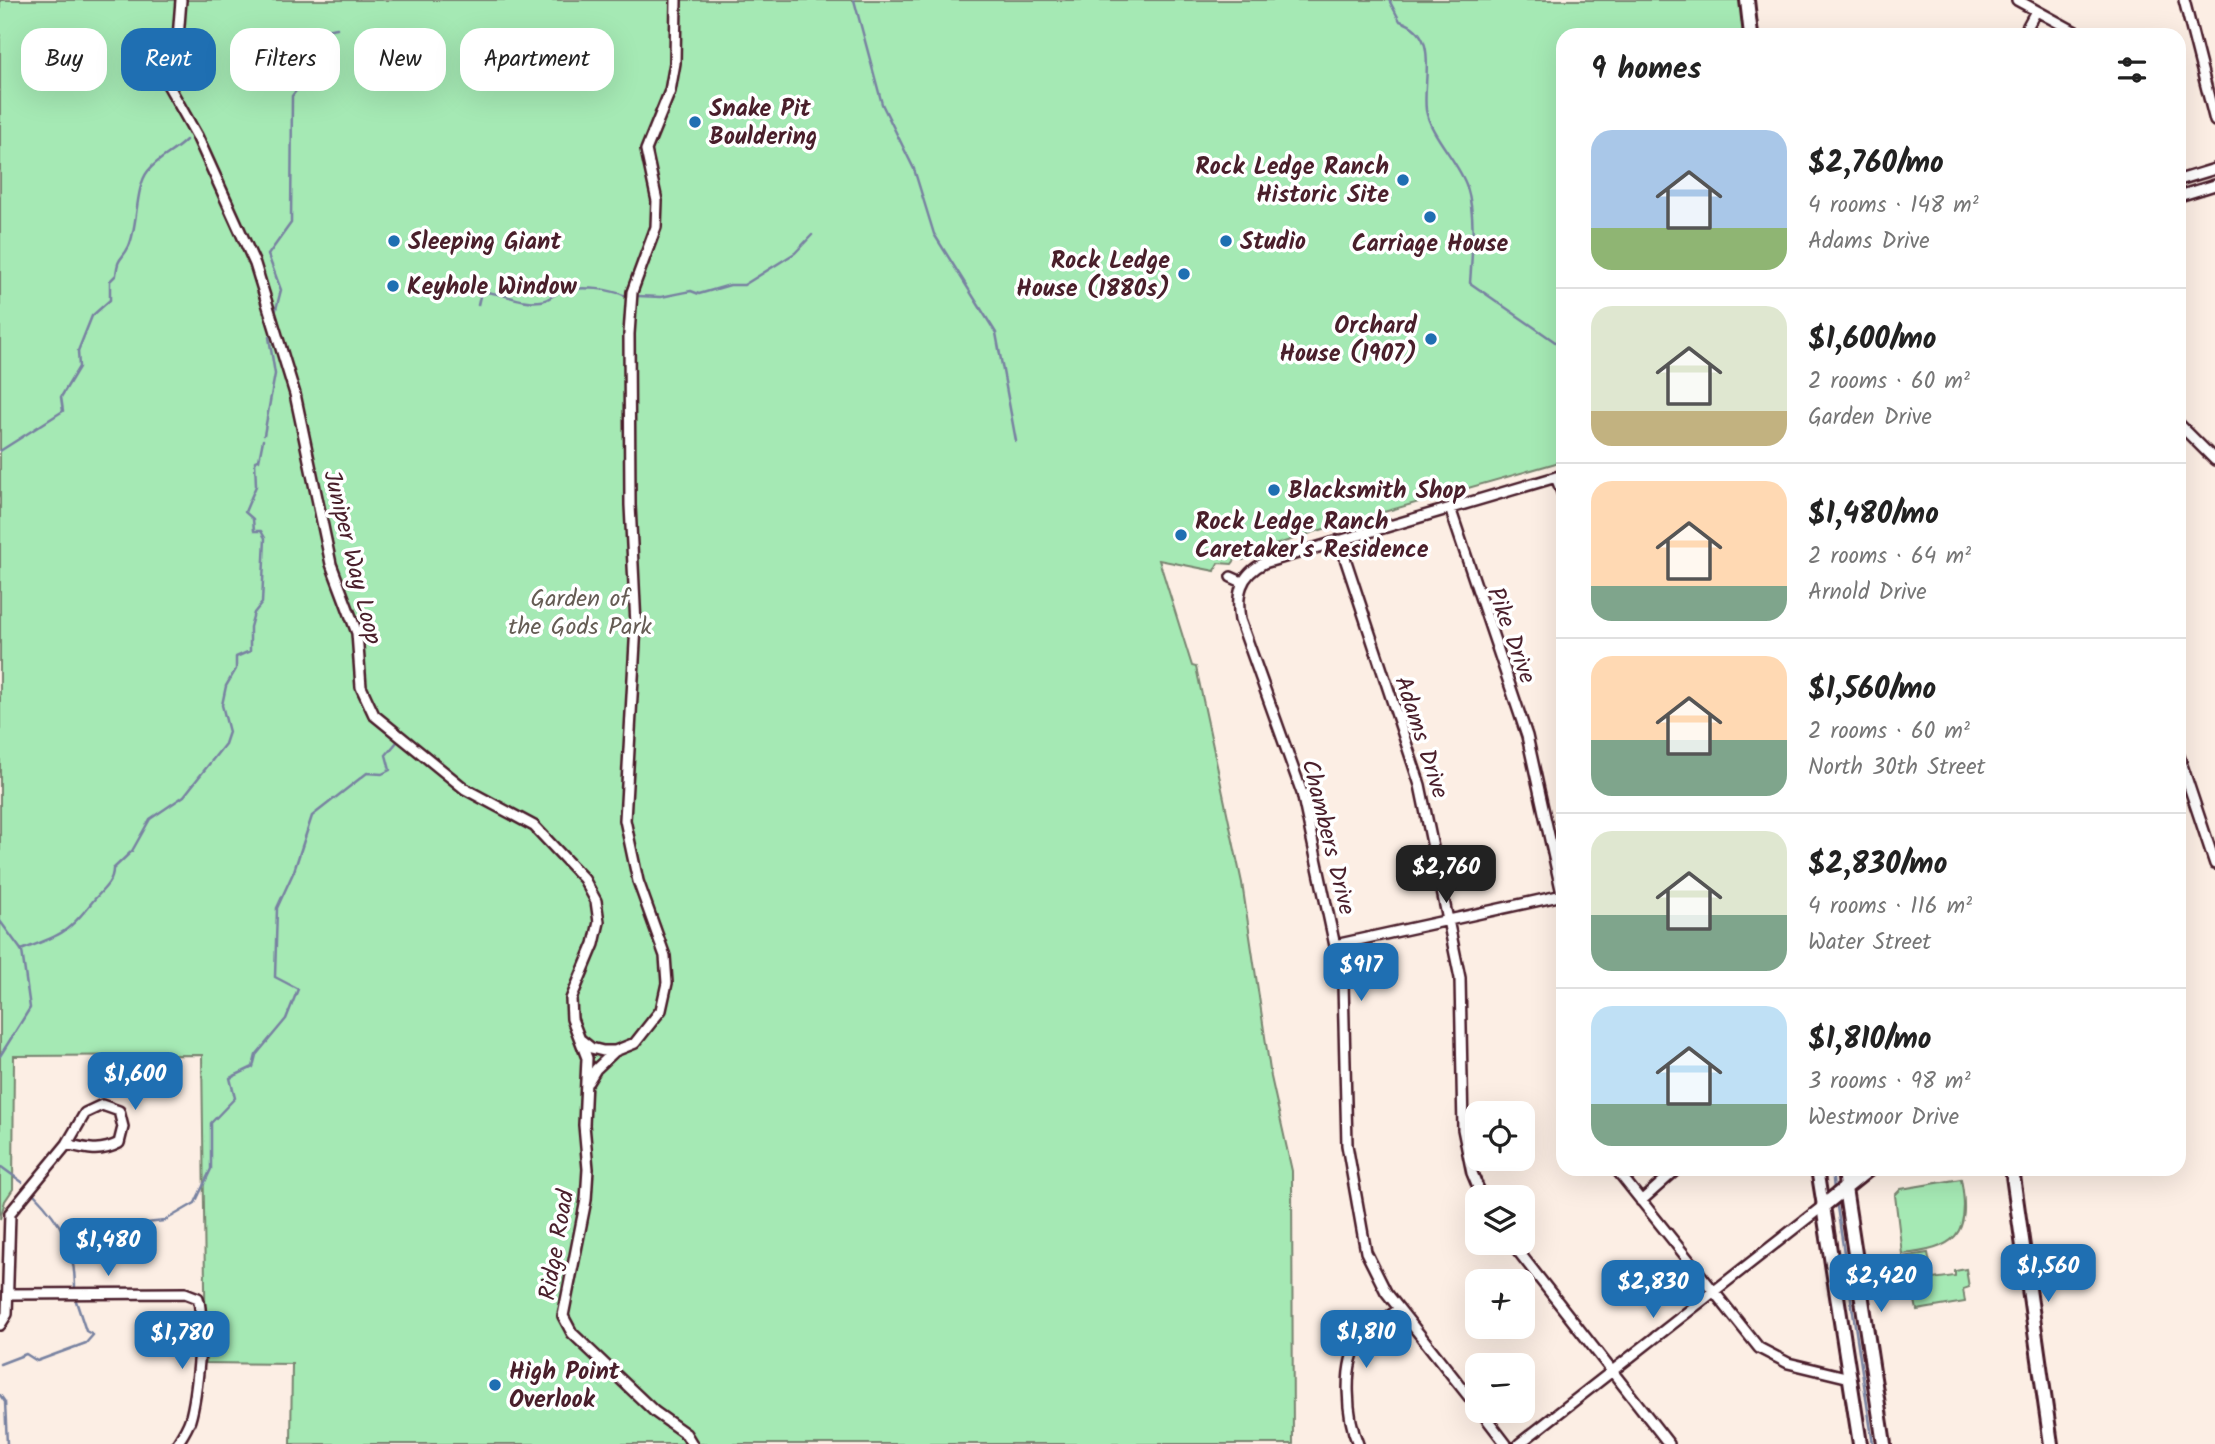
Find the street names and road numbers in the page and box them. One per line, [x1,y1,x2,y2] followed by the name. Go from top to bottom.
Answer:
[311,466,392,649] street label: Juniper Way Loop
[1475,582,1546,690] street label: Pike Drive
[1382,671,1459,804] street label: Adams Drive
[1289,756,1366,919] street label: Chambers Drive
[529,1186,587,1304] street label: Ridge Road

